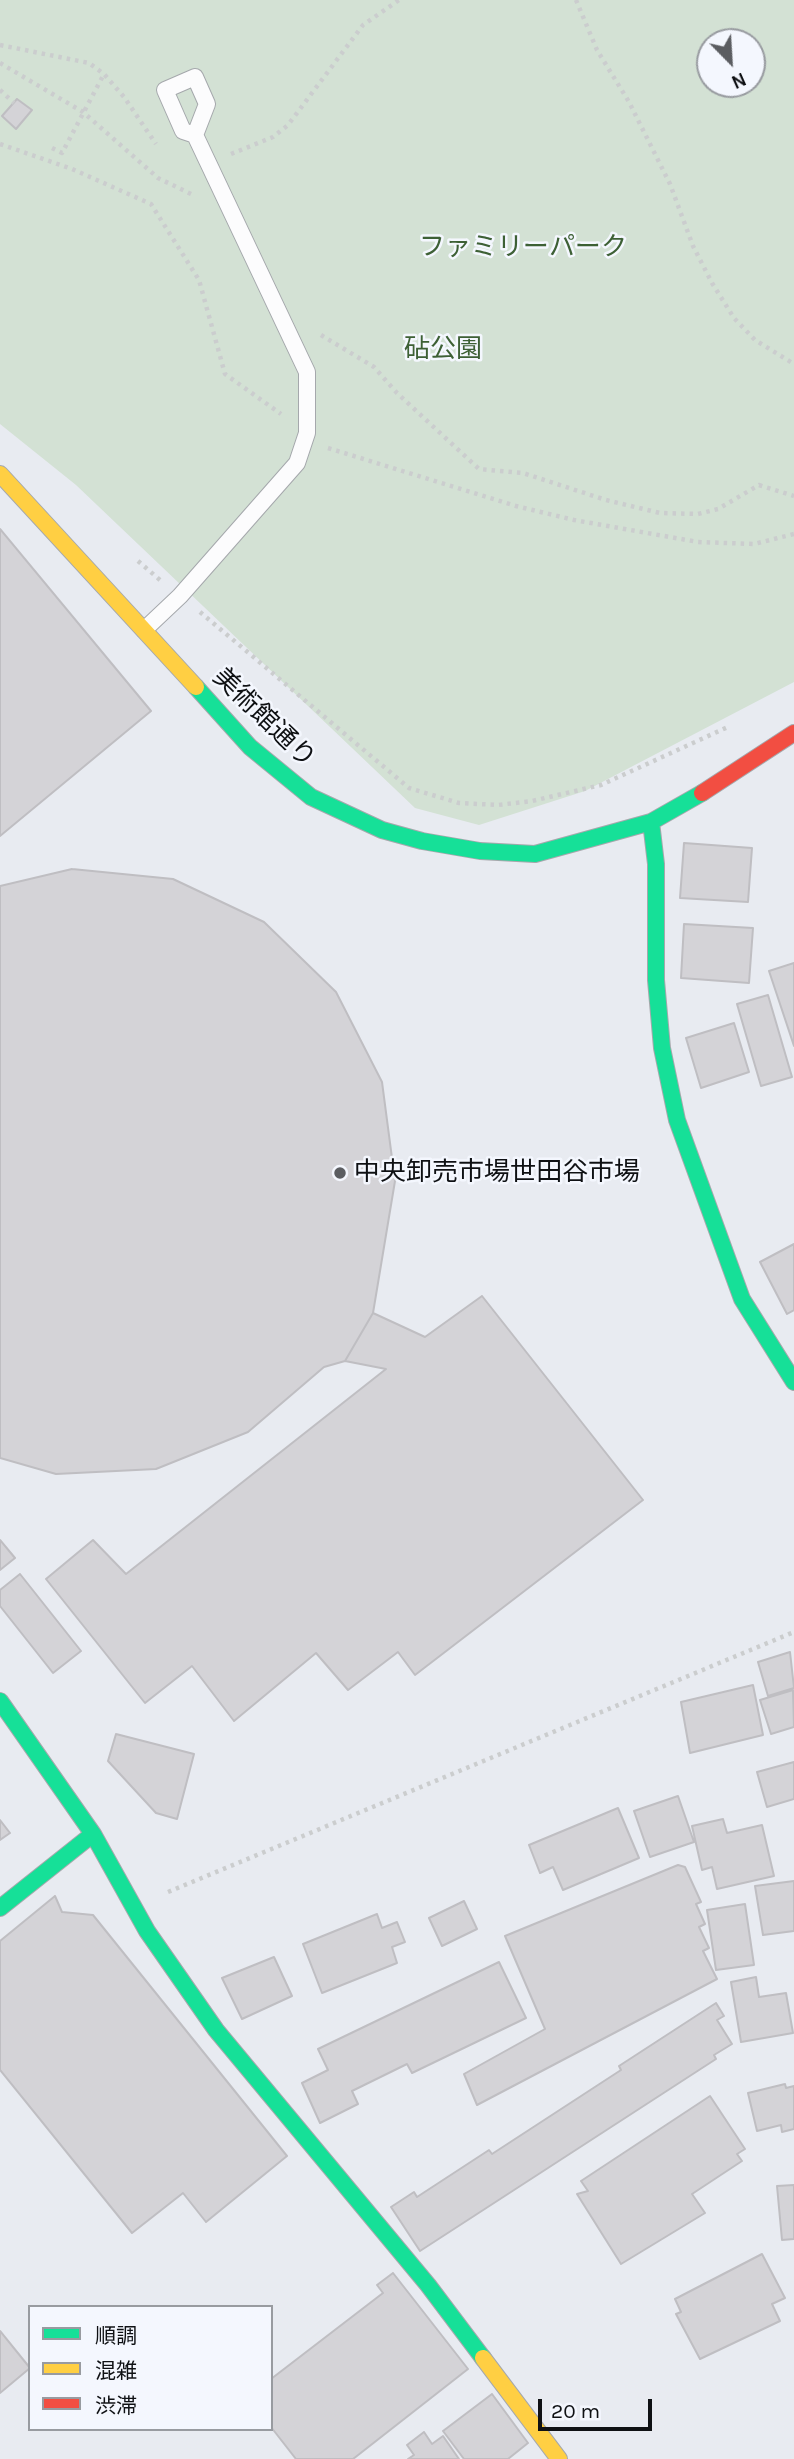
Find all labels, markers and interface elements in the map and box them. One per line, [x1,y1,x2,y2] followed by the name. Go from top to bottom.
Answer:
[696,28,766,98] north arrow
[728,68,749,93] text: N
[419,232,627,264] park label: ファミリーパーク
[404,334,482,366] park label: 砧公園
[206,662,322,774] street label: 美術館通り
[354,1157,640,1189] place label: 中央卸売市場世田谷市場
[332,1165,348,1181] marker: 中央卸売市場世田谷市場
[28,2305,273,2431] legend
[95,2324,137,2348] text: 順調
[95,2359,137,2383] text: 混雑
[542,2386,656,2430] scale bar
[95,2394,137,2418] text: 渋滞
[551,2399,600,2423] text: 20 m

